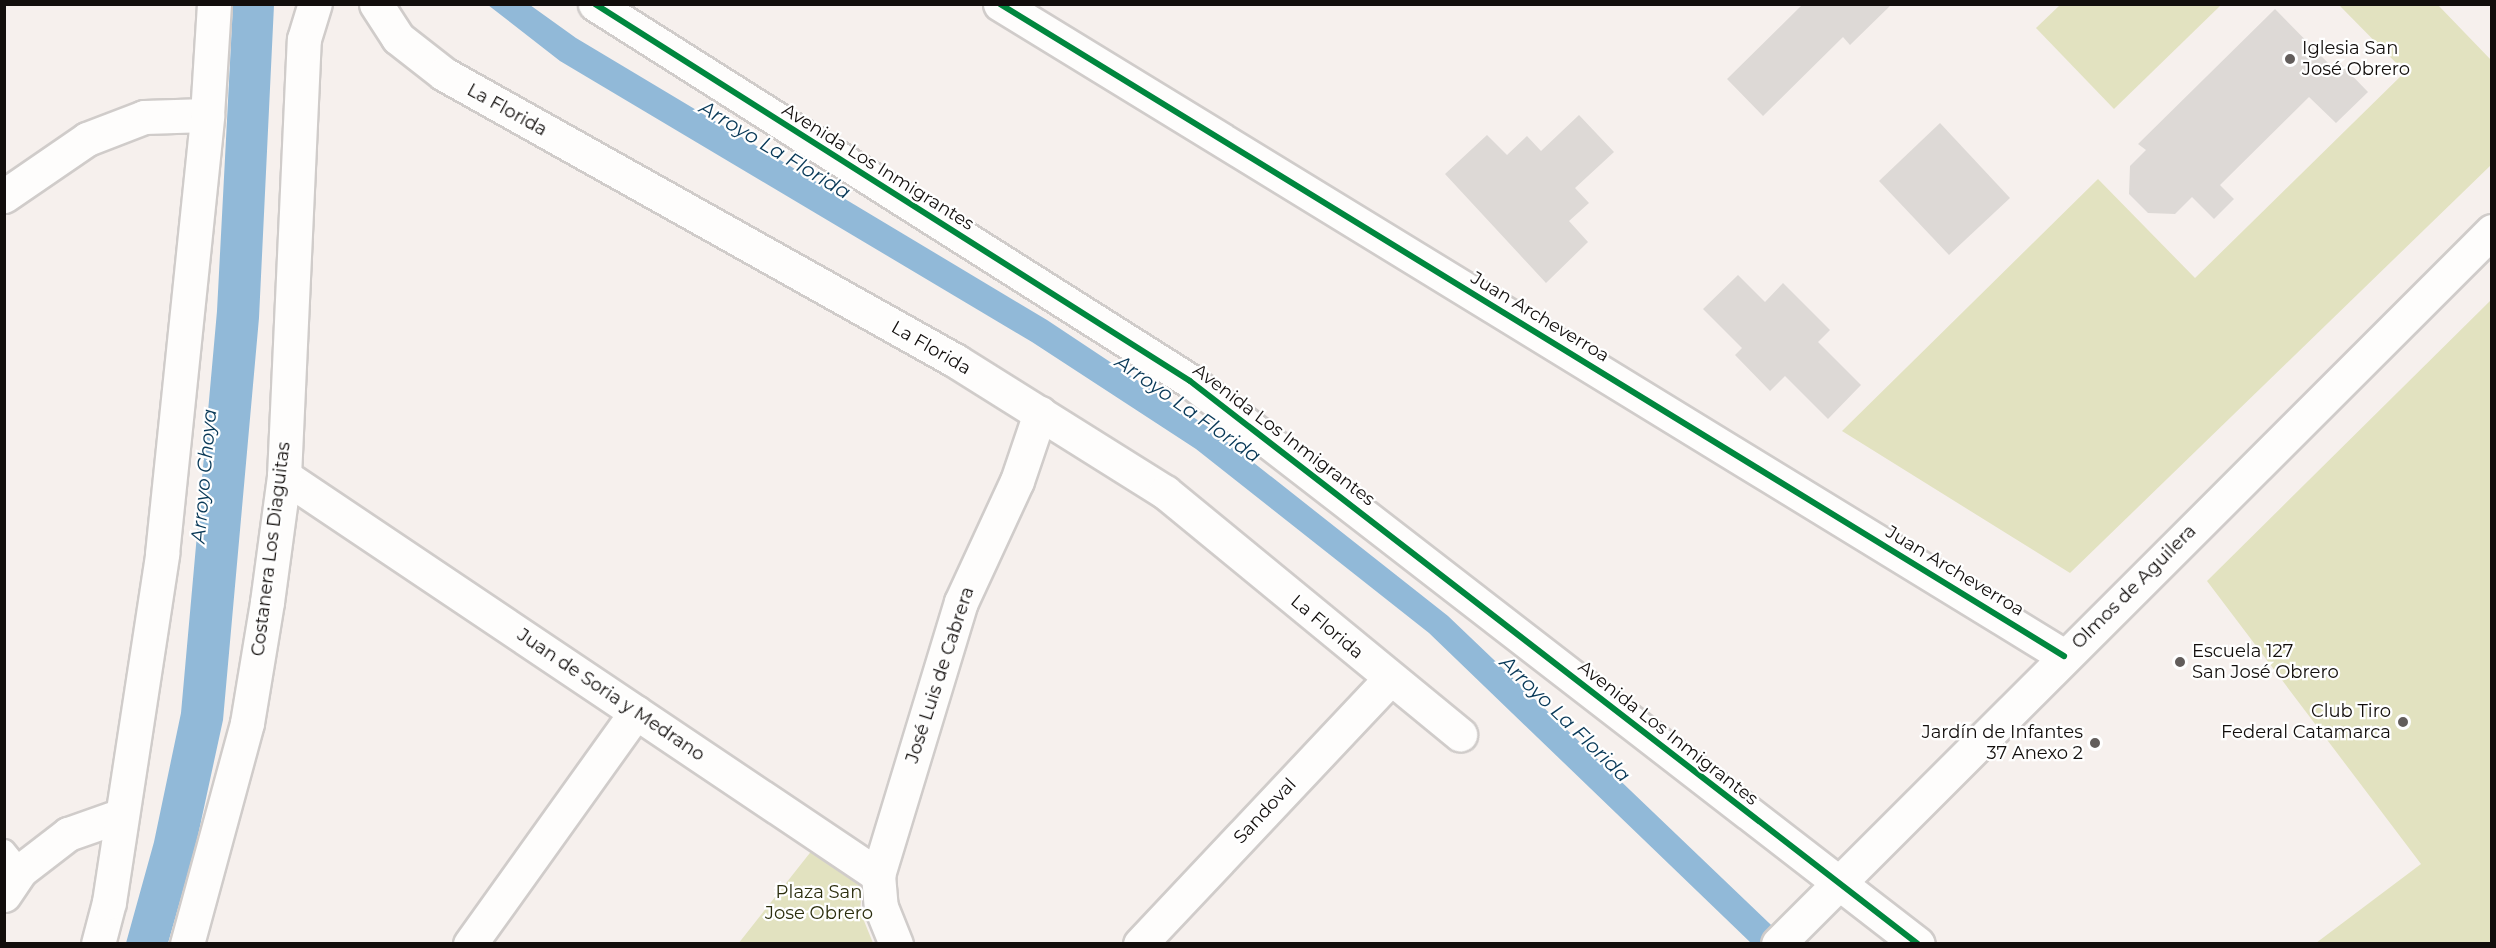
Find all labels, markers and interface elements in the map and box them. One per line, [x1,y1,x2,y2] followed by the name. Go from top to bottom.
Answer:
[2302,38,2410,80] place label: Iglesia San José Obrero
[2283,52,2297,66] marker: Iglesia San José Obrero
[463,79,551,141] street label: La Florida
[695,95,855,205] water label: Arroyo La Florida
[778,99,978,235] street label: Avenida Los Inmigrantes
[1467,267,1613,367] street label: Juan Archeverroa
[887,317,975,379] street label: La Florida
[1111,350,1265,468] water label: Arroyo La Florida
[1189,359,1379,511] street label: Avenida Los Inmigrantes
[186,408,222,544] water label: Arroyo Choya
[247,441,295,657] street label: Costanera Los Diaguitas
[2067,520,2201,654] street label: Olmos de Aguilera
[1882,521,2028,621] street label: Juan Archeverroa
[901,584,979,766] street label: José Luis de Cabrera
[1286,590,1368,664] street label: La Florida
[513,624,709,766] street label: Juan de Soria y Medrano
[2192,641,2339,684] place label: Escuela 127 San José Obrero
[1495,651,1635,787] water label: Arroyo La Florida
[2173,655,2187,669] marker: Escuela 127 San José Obrero
[1574,656,1762,810] street label: Avenida Los Inmigrantes
[2221,701,2391,744] place label: Club Tiro Federal Catamarca
[2396,715,2410,729] marker: Club Tiro Federal Catamarca
[1922,722,2083,764] place label: Jardín de Infantes 37 Anexo 2
[2088,736,2102,750] marker: Jardín de Infantes 37 Anexo 2
[1229,774,1301,848] street label: Sandoval
[765,882,873,924] park label: Plaza San Jose Obrero

